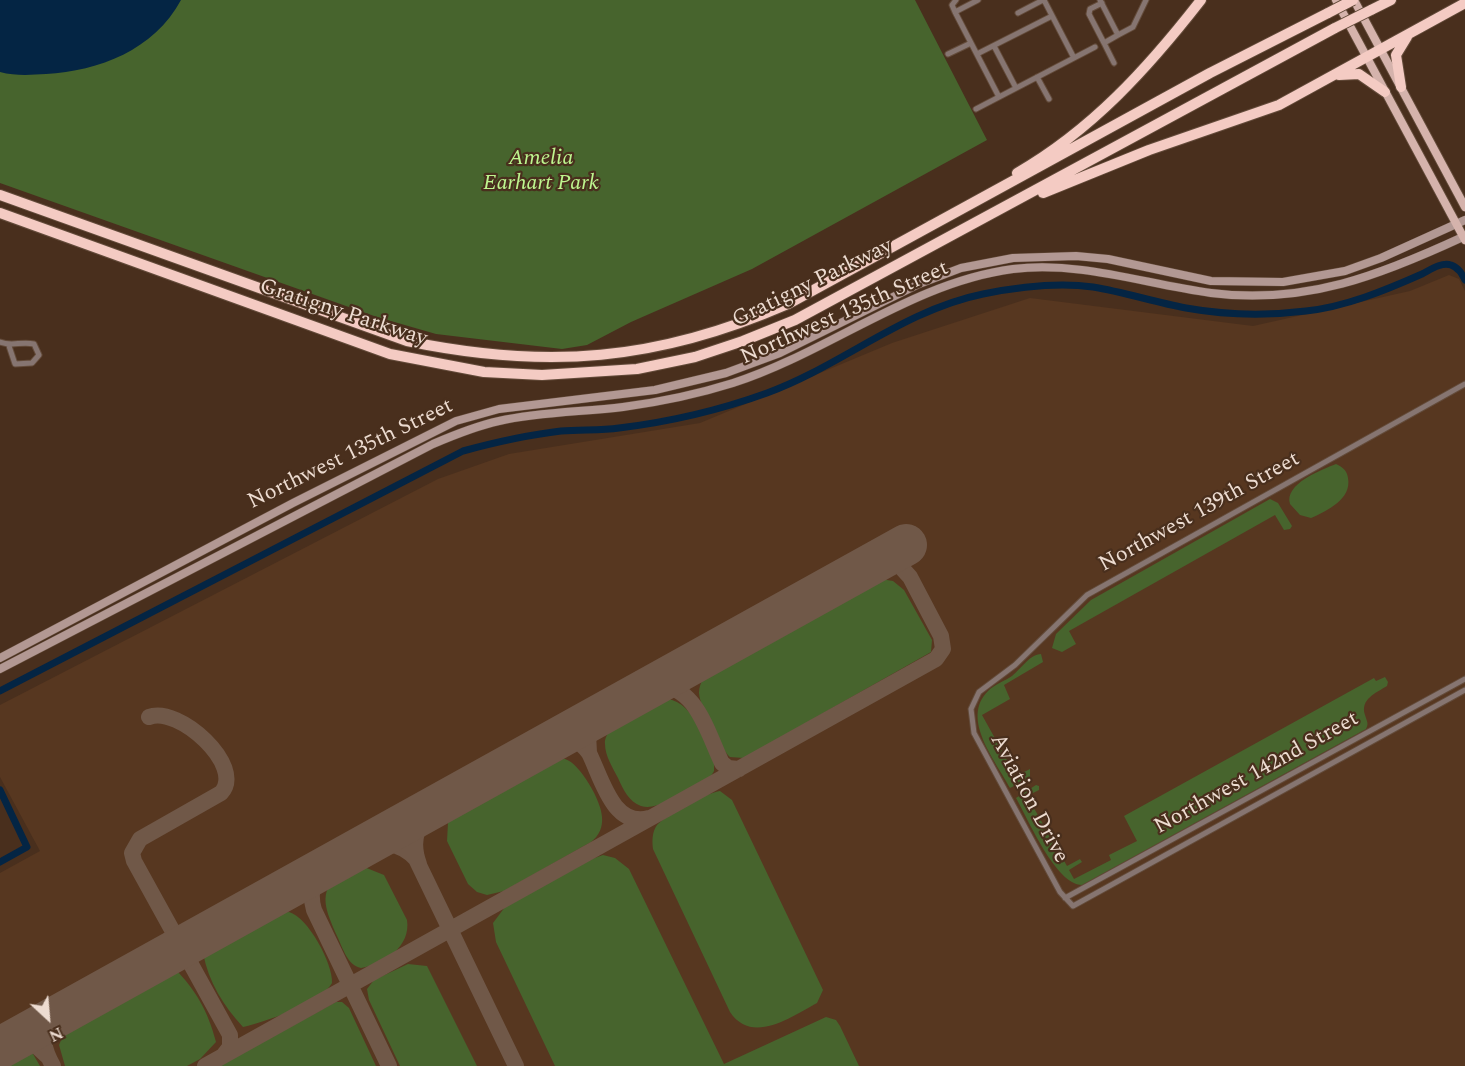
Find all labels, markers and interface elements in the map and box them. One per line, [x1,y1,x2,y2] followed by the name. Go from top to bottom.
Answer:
[483,147,599,198] park label: Amelia Earhart Park
[729,234,897,334] street label: Gratigny Parkway
[737,256,953,372] street label: Northwest 135th Street
[256,274,430,354] street label: Gratigny Parkway
[244,394,458,516] street label: Northwest 135th Street
[1095,447,1305,579] street label: Northwest 139th Street
[1150,707,1364,841] street label: Northwest 142nd Street
[983,730,1073,868] street label: Aviation Drive
[18,988,78,1048] north arrow
[45,1021,67,1048] text: N

